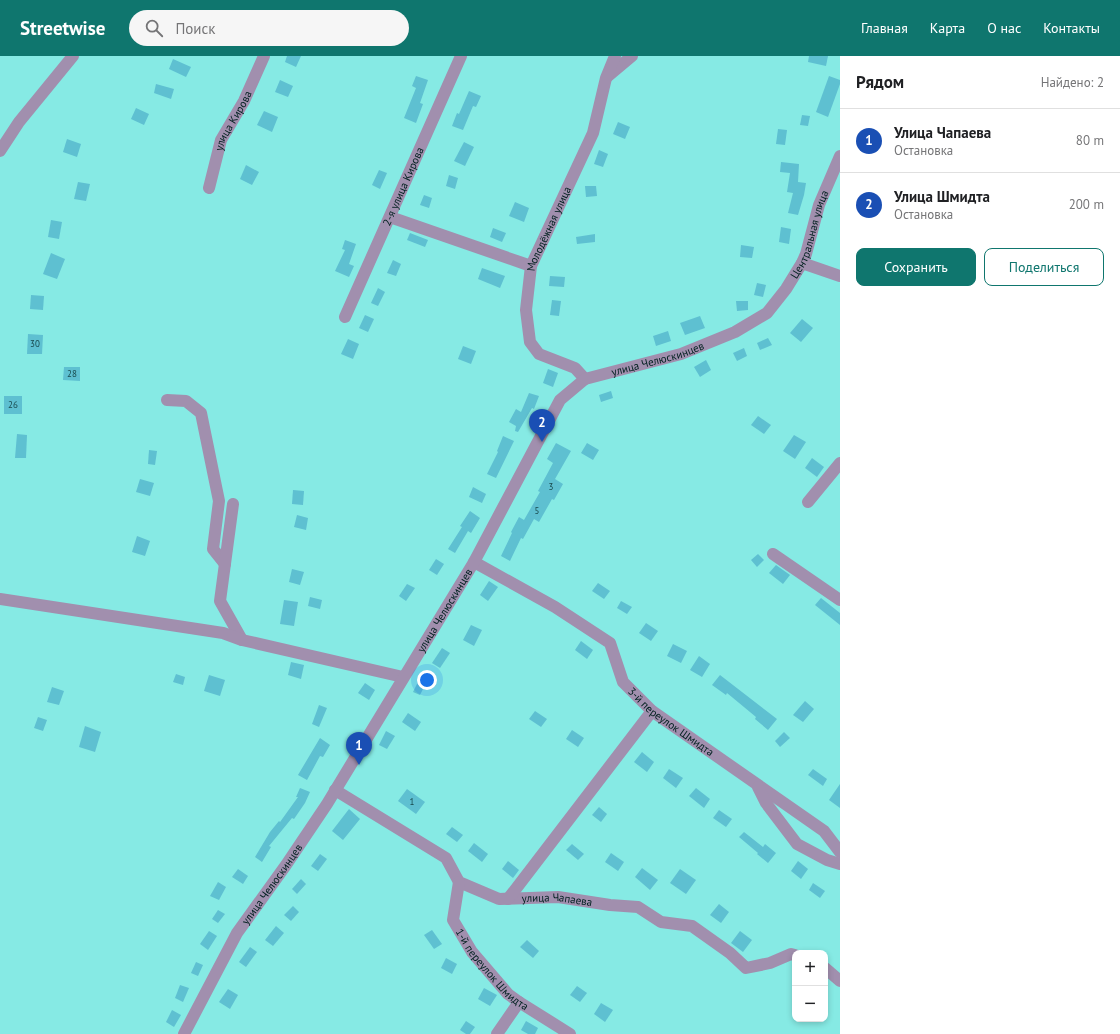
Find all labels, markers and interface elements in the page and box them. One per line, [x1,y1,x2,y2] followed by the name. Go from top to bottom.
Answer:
[129,10,409,46] search box
[20,16,105,40] text: Streetwise
[143,17,165,39] icon: search
[175,19,215,38] text: Поиск
[861,19,908,37] text: Главная
[930,19,965,37] text: Карта
[987,19,1021,37] text: О нас
[1043,19,1100,37] text: Контакты
[856,71,904,93] text: Рядом
[1041,74,1104,91] text: Найдено: 2
[212,89,255,152] street label: улица Кирова
[894,123,991,142] text: Улица Чапаева
[865,132,873,149] text: 1
[1076,132,1104,149] text: 80 m
[894,142,953,159] text: Остановка
[379,145,427,228] street label: 2-я улица Кирова
[523,184,574,272] street label: Молодёжная улица
[894,187,990,206] text: Улица Шмидта
[787,188,832,281] street label: Центральная улица
[865,196,873,213] text: 2
[1069,196,1104,213] text: 200 m
[894,206,953,223] text: Остановка
[856,248,976,286] button: Сохранить
[984,248,1104,286] button: Поделиться
[30,338,40,349] house number: 30
[610,338,706,379] street label: улица Челюскинцев
[67,368,77,379] house number: 28
[8,399,18,410] house number: 26
[529,409,555,442] pin: 2
[549,481,554,492] house number: 3
[535,505,540,516] house number: 5
[414,566,476,655] street label: улица Челюскинцев
[417,670,437,690] your location
[625,684,717,759] street label: 3-й переулок Шмидта
[346,732,372,765] pin: 1
[410,796,415,807] house number: 1
[238,841,305,927] street label: улица Челюскинцев
[521,890,593,909] street label: улица Чапаева
[453,926,531,1013] street label: 1-й переулок Шмидта
[792,950,828,1022] map controls
[792,950,828,986] button: +
[792,986,828,1022] button: −

